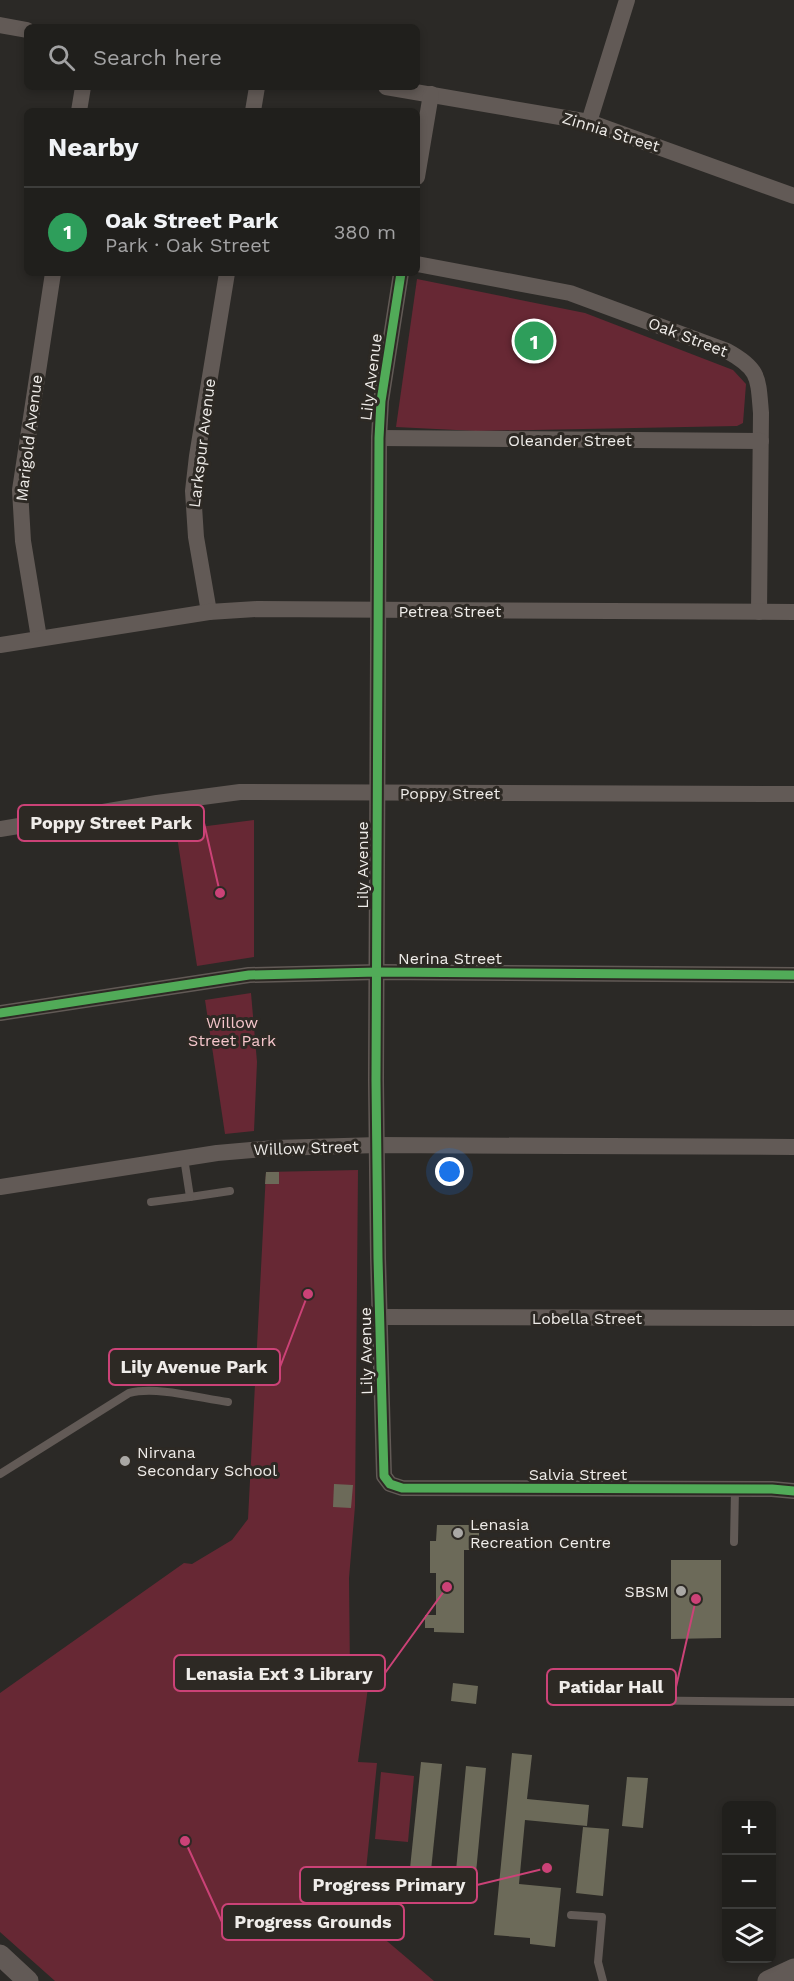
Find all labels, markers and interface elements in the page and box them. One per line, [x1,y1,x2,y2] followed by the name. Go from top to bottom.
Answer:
[24,24,420,90] search box
[45,41,78,74] icon: search
[93,45,222,70] text: Search here
[560,108,662,156] street label: Zinnia Street
[48,132,139,162] text: Nearby
[105,208,278,233] text: Oak Street Park
[63,220,72,244] text: 1
[334,220,396,244] text: 380 m
[105,233,270,257] text: Park · Oak Street
[646,313,731,361] street label: Oak Street
[514,318,554,364] pin: 1
[356,332,386,422] street label: Lily Avenue
[12,373,46,503] street label: Marigold Avenue
[185,377,219,509] street label: Larkspur Avenue
[508,431,632,450] street label: Oleander Street
[398,602,502,621] street label: Petrea Street
[400,784,501,803] street label: Poppy Street
[18,805,204,841] callout: Poppy Street Park
[30,812,193,833] text: Poppy Street Park
[353,821,372,909] street label: Lily Avenue
[398,949,502,968] street label: Nerina Street
[188,1013,276,1050] park label: Willow Street Park
[253,1137,359,1159] street label: Willow Street
[435,1157,464,1186] your location
[356,1307,376,1395] street label: Lily Avenue
[532,1309,642,1328] street label: Lobella Street
[109,1349,280,1385] callout: Lily Avenue Park
[120,1356,268,1377] text: Lily Avenue Park
[137,1443,277,1480] place label: Nirvana Secondary School
[118,1454,132,1468] marker: Nirvana Secondary School
[529,1465,628,1484] street label: Salvia Street
[470,1515,611,1552] place label: Lenasia Recreation Centre
[451,1526,465,1540] marker: Lenasia Recreation Centre
[624,1582,669,1601] place label: SBSM
[674,1584,688,1598] marker: SBSM
[174,1655,385,1691] callout: Lenasia Ext 3 Library
[185,1663,373,1684] text: Lenasia Ext 3 Library
[547,1669,676,1705] callout: Patidar Hall
[558,1676,664,1697] text: Patidar Hall
[722,1801,776,1963] map controls
[722,1801,776,1855] button: +
[722,1855,776,1909] button: −
[300,1867,477,1903] callout: Progress Primary
[312,1874,466,1895] text: Progress Primary
[222,1904,404,1940] callout: Progress Grounds
[722,1909,776,1963] button: layers
[234,1911,392,1932] text: Progress Grounds

